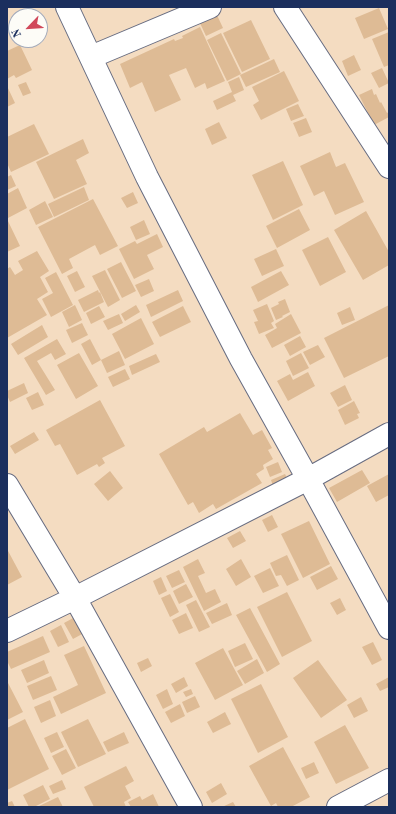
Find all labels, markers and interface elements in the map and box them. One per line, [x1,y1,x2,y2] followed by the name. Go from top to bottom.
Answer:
[8,8,48,48] north arrow
[11,27,24,39] text: N

